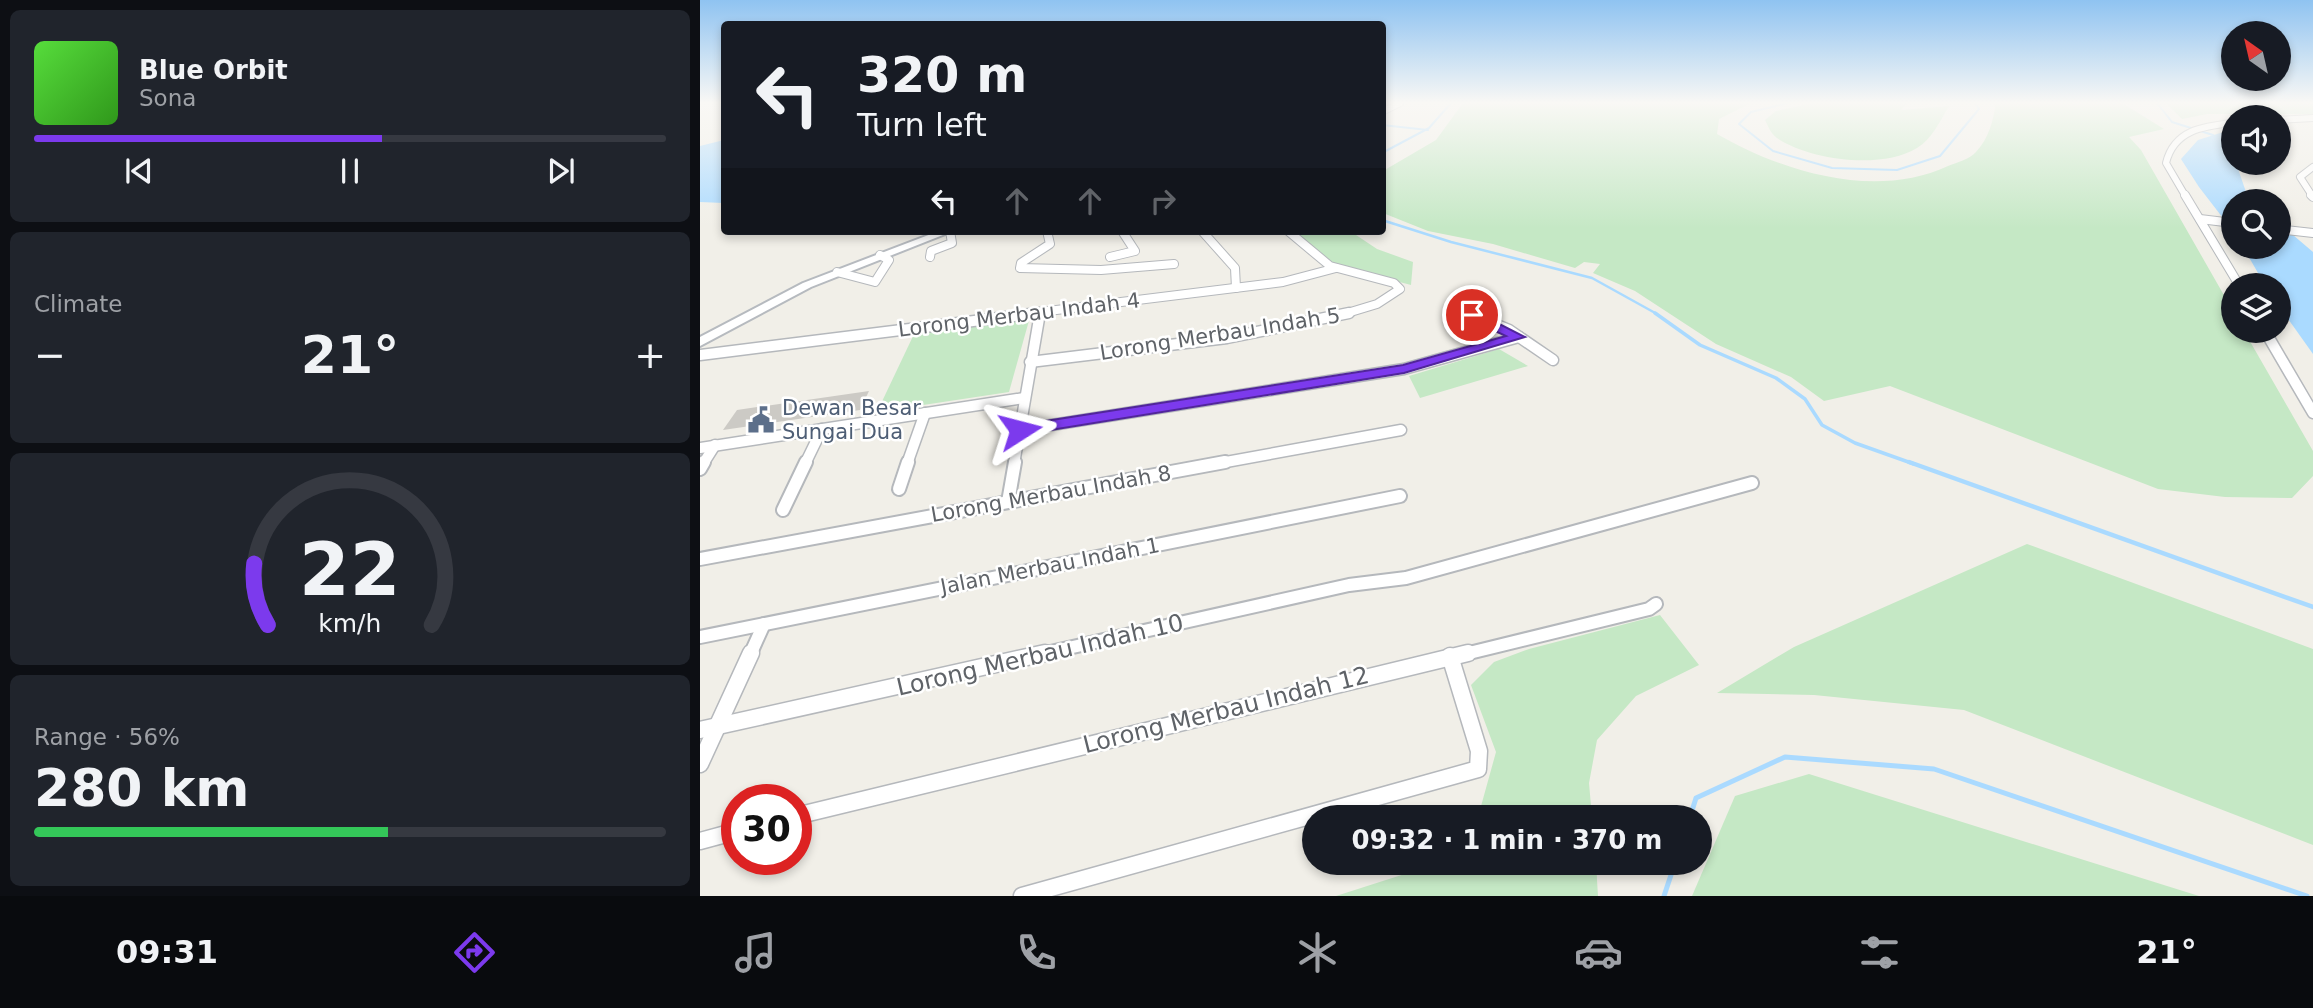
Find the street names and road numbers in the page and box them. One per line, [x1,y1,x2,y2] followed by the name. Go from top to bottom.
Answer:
[897,288,1141,342] street label: Lorong Merbau Indah 4
[1098,303,1342,365] street label: Lorong Merbau Indah 5
[929,461,1173,527] street label: Lorong Merbau Indah 8
[936,533,1162,599] street label: Jalan Merbau Indah 1
[894,608,1186,702] street label: Lorong Merbau Indah 10
[1080,661,1372,759] street label: Lorong Merbau Indah 12

